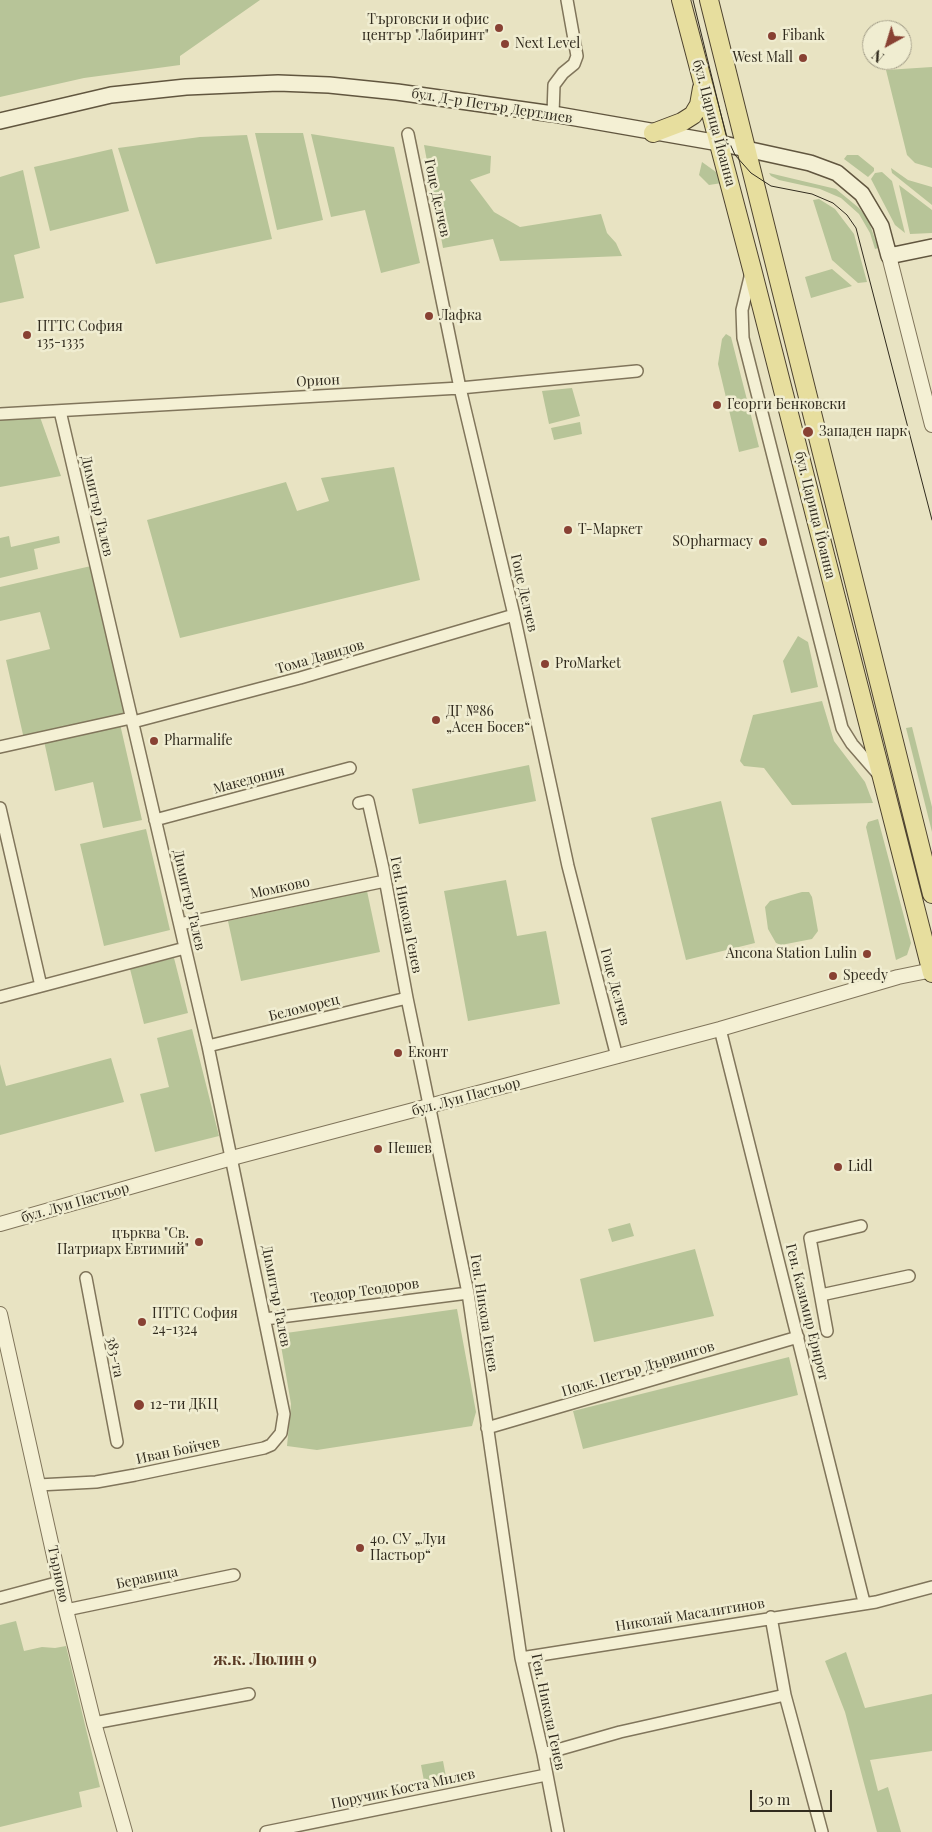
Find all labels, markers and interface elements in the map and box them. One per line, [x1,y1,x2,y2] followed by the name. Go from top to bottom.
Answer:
[362,12,489,44] place label: Търговски и офис център "Лабиринт"
[862,20,912,70] north arrow
[493,22,505,34] marker: Търговски и офис център "Лабиринт"
[782,28,825,44] place label: Fibank
[766,30,778,42] marker: Fibank
[515,36,580,52] place label: Next Level
[499,38,511,50] marker: Next Level
[868,46,888,67] text: N
[732,50,793,66] place label: West Mall
[797,52,809,64] marker: West Mall
[689,58,739,188] street label: бул. Царица Йоанна
[410,85,574,127] street label: бул. Д-р Петър Дертлиев
[421,157,453,239] street label: Гоце Делчев
[439,308,482,324] place label: Лафка
[423,310,435,322] marker: Лафка
[37,319,123,352] place label: ПТТС София 135-1335
[21,329,33,341] marker: ПТТС София 135-1335
[296,371,340,391] street label: Орион
[727,397,846,413] place label: Георги Бенковски
[711,399,723,411] marker: Георги Бенковски
[819,424,907,440] place label: Западен парк
[801,425,815,439] marker: Западен парк
[791,449,839,581] street label: бул. Царица Йоанна
[77,454,117,558] street label: Димитър Талев
[578,522,643,538] place label: Т-Маркет
[562,524,574,536] marker: Т-Маркет
[672,534,753,550] place label: SOpharmacy
[757,536,769,548] marker: SOpharmacy
[507,552,541,634] street label: Гоце Делчев
[274,636,366,678] street label: Тома Давидов
[555,656,621,672] place label: ProMarket
[539,658,551,670] marker: ProMarket
[446,704,530,736] place label: ДГ №86 „Асен Босев“
[430,714,442,726] marker: ДГ №86 „Асен Босев“
[164,733,233,749] place label: Pharmalife
[148,735,160,747] marker: Pharmalife
[211,762,287,798] street label: Македония
[169,848,209,952] street label: Димитър Талев
[386,855,426,975] street label: Ген. Никола Генев
[249,874,311,902] street label: Момково
[597,946,633,1028] street label: Гоце Делчев
[726,946,857,962] place label: Ancona Station Lulin
[861,948,873,960] marker: Ancona Station Lulin
[843,968,888,984] place label: Speedy
[827,970,839,982] marker: Speedy
[267,991,341,1025] street label: Беломорец
[408,1045,448,1061] place label: Еконт
[392,1047,404,1059] marker: Еконт
[410,1074,522,1120] street label: бул. Луи Пастьор
[388,1141,432,1157] place label: Пешев
[372,1143,384,1155] marker: Пешев
[848,1159,872,1175] place label: Lidl
[832,1161,844,1173] marker: Lidl
[19,1180,131,1226] street label: бул. Луи Пастьор
[57,1226,189,1258] place label: църква "Св. Патриарх Евтимий"
[193,1236,205,1248] marker: църква "Св. Патриарх Евтимий"
[782,1242,832,1382] street label: Ген. Казимир Ернрот
[258,1244,294,1348] street label: Димитър Талев
[466,1253,502,1373] street label: Ген. Никола Генев
[310,1275,420,1307] street label: Теодор Теодоров
[152,1306,238,1338] place label: ПТТС София 24-1324
[136,1316,148,1328] marker: ПТТС София 24-1324
[103,1335,127,1379] street label: 383-та
[560,1338,716,1400] street label: Полк. Петър Дървингов
[150,1397,218,1413] place label: 12-ти ДКЦ
[132,1398,146,1412] marker: 12-ти ДКЦ
[135,1434,221,1468] street label: Иван Бойчев
[370,1532,446,1564] place label: 40. СУ „Луи Пастьор“
[354,1542,366,1554] marker: 40. СУ „Луи Пастьор“
[44,1544,72,1604] street label: Търново
[115,1563,179,1593] street label: Беравица
[614,1595,766,1635] street label: Николай Масалитинов
[213,1650,317,1670] district label: ж.к. Люлин 9
[527,1652,569,1772] street label: Ген. Никола Генев
[329,1766,477,1812] street label: Поручик Коста Милев
[752,1780,834,1812] scale bar
[758,1789,790,1809] text: 50 m

